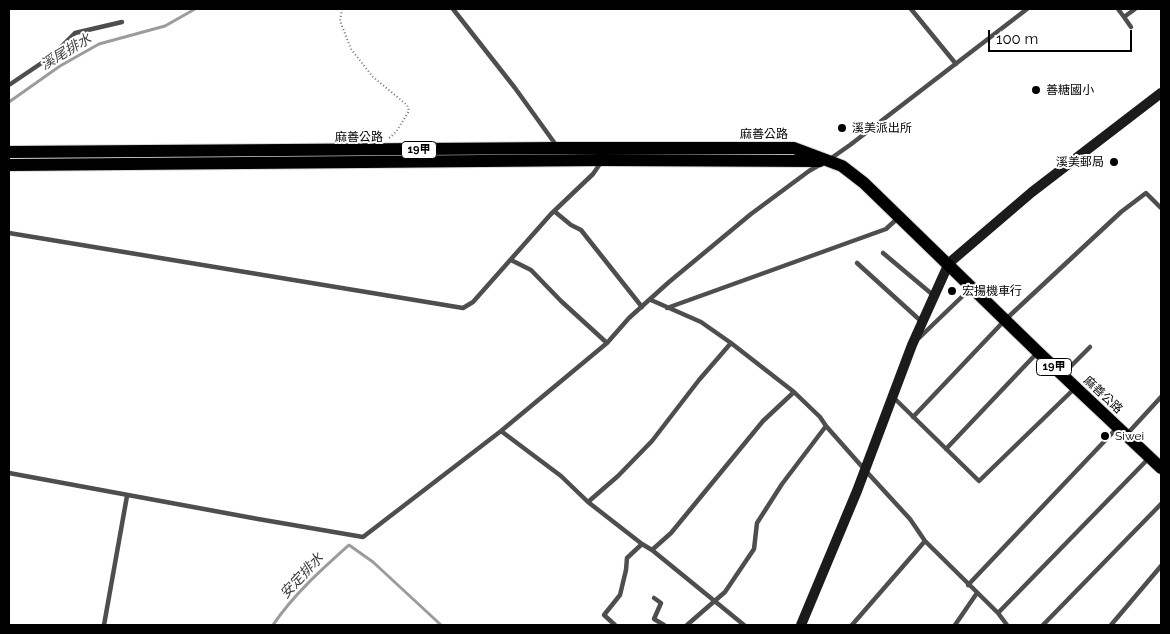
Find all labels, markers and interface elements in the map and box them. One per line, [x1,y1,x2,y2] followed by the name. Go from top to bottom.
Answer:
[990,20,1134,52] scale bar
[38,30,94,74] water label: 溪尾排水
[996,30,1038,48] text: 100 m
[1046,83,1094,97] place label: 善糖國小
[1030,84,1042,96] marker: 善糖國小
[852,121,912,135] place label: 溪美派出所
[836,122,848,134] marker: 溪美派出所
[740,127,788,141] street label: 麻善公路
[335,130,383,144] street label: 麻善公路
[402,142,436,158] road number: 19甲
[1056,155,1104,169] place label: 溪美郵局
[1108,156,1120,168] marker: 溪美郵局
[962,284,1022,298] place label: 宏揚機車行
[946,285,958,297] marker: 宏揚機車行
[1036,358,1072,376] road number: 19甲
[1081,373,1125,417] street label: 麻善公路
[1115,429,1144,443] place label: Siwei
[1099,430,1111,442] marker: Siwei
[277,550,327,602] water label: 安定排水

